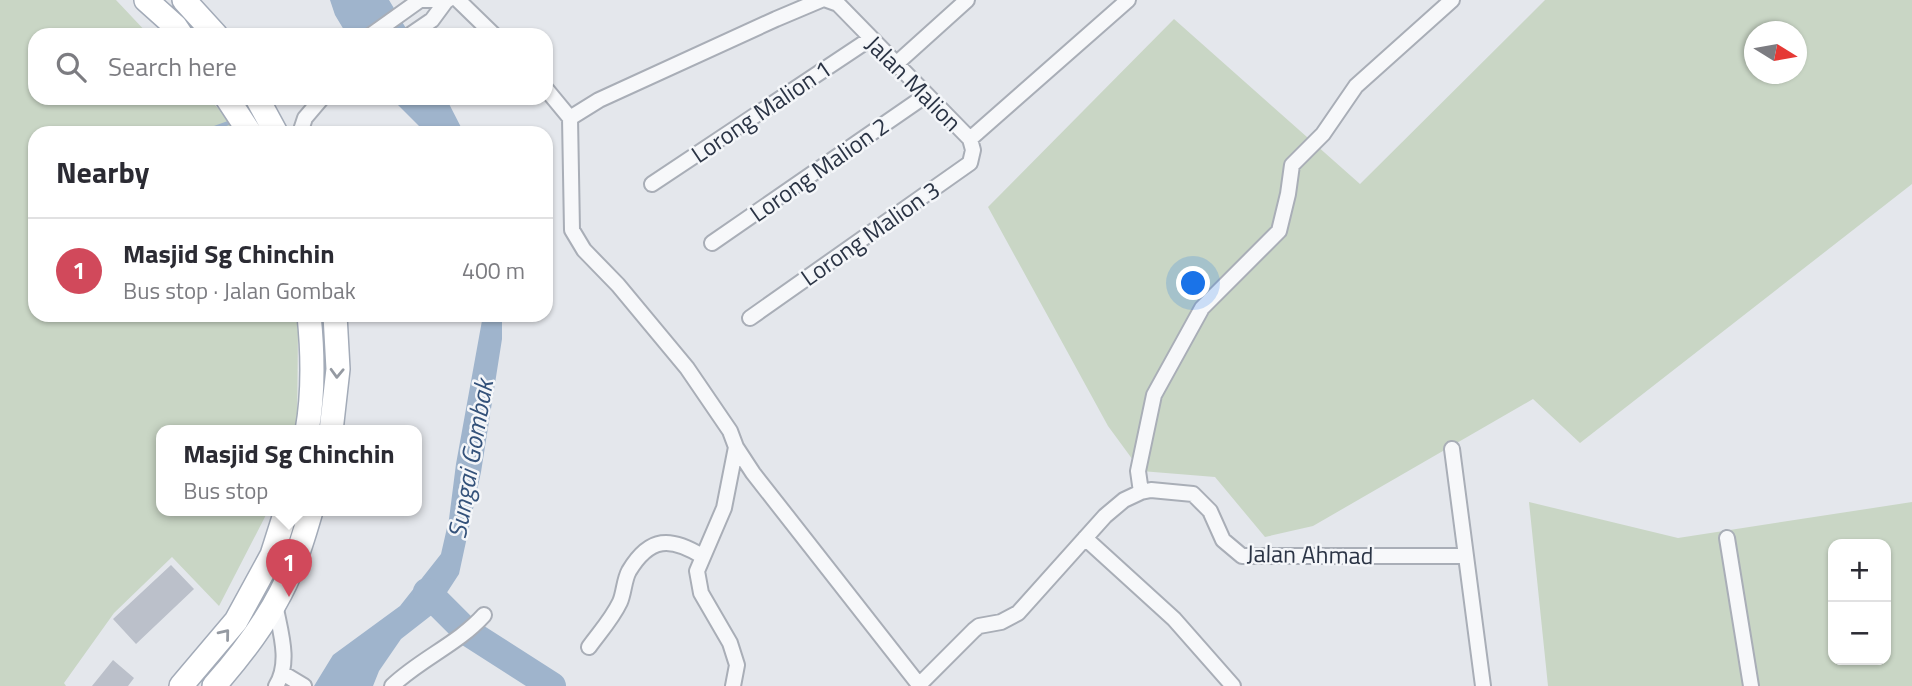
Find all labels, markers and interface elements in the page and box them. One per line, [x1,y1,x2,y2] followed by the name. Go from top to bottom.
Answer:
[1744,21,1807,84] north arrow
[858,27,970,139] street label: Jalan Malion
[28,28,553,105] search box
[108,47,237,86] text: Search here
[52,48,90,86] icon: search
[684,51,838,171] street label: Lorong Malion 1
[742,108,896,230] street label: Lorong Malion 2
[56,149,149,195] text: Nearby
[793,172,947,294] street label: Lorong Malion 3
[123,234,335,273] text: Masjid Sg Chinchin
[73,253,85,288] text: 1
[462,253,525,288] text: 400 m
[1176,266,1210,300] your location
[123,273,356,308] text: Bus stop · Jalan Gombak
[330,368,345,379] one-way arrow
[437,373,504,541] water label: Sungai Gombak
[156,425,422,516] popup
[183,434,395,473] text: Masjid Sg Chinchin
[183,473,268,508] text: Bus stop
[1246,535,1374,573] street label: Jalan Ahmad
[266,539,312,597] pin: 1
[1828,539,1891,665] map controls
[1828,539,1891,602] button: +
[1828,602,1891,665] button: −
[217,629,230,642] one-way arrow

